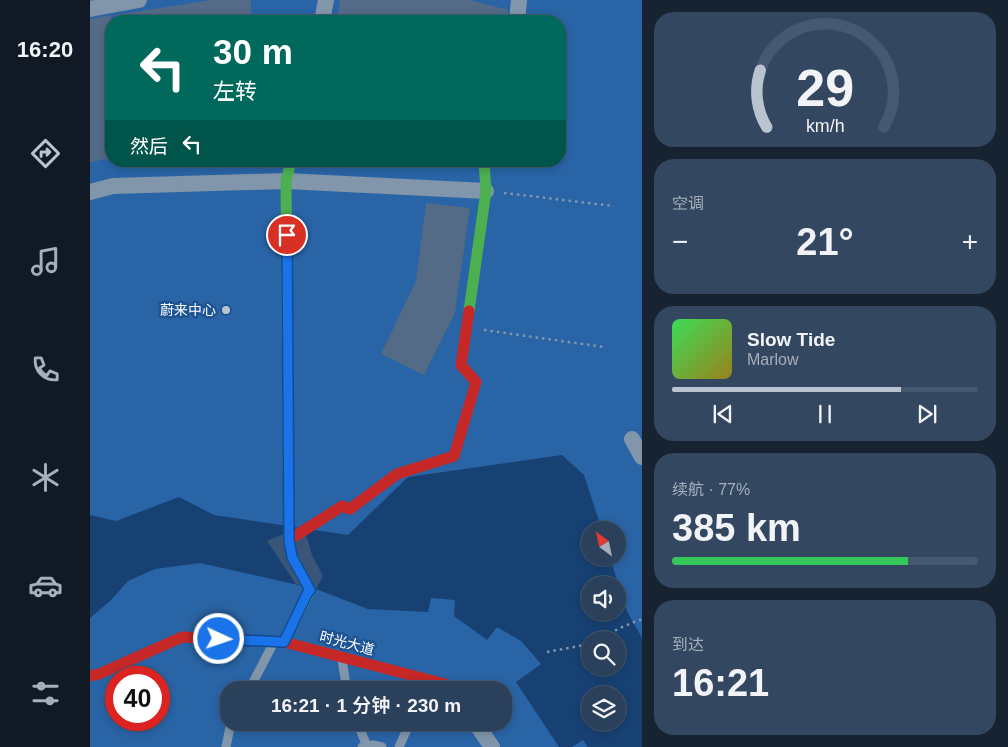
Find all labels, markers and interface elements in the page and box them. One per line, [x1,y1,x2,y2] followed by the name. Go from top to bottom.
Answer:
[213,32,293,71] text: 30 m
[130,35,195,100] icon: left
[17,37,73,62] text: 16:20
[796,59,854,117] text: 29
[213,79,257,104] text: 左转
[806,116,844,136] text: km/h
[178,130,206,158] icon: left
[28,136,63,171] icon: directions
[130,136,168,157] text: 然后
[672,195,704,212] text: 空调
[266,214,308,256] pin
[273,221,301,249] icon: arrive
[796,221,854,263] text: 21°
[672,226,688,257] text: −
[962,226,978,257] text: +
[28,244,63,279] icon: music
[160,302,216,318] place label: 蔚来中心
[220,304,232,316] marker: 蔚来中心
[747,329,835,350] text: Slow Tide
[747,351,799,368] text: Marlow
[28,352,63,387] icon: phone
[709,400,737,428] icon: previous
[811,400,839,428] icon: pause
[913,400,941,428] icon: next
[28,460,63,495] icon: climate
[672,481,750,498] text: 续航 · 77%
[672,507,801,549] text: 385 km
[581,521,626,566] north arrow
[581,521,626,731] map controls
[28,568,63,603] icon: car
[581,576,626,621] button: sound
[192,612,244,664] position arrow
[318,628,376,658] street label: 时光大道
[581,631,626,676] button: search
[672,636,704,653] text: 到达
[672,662,769,704] text: 16:21
[105,666,170,731] speed limit sign: 40
[28,676,63,711] icon: filters
[581,686,626,731] button: layers
[271,695,461,716] text: 16:21 · 1 分钟 · 230 m

